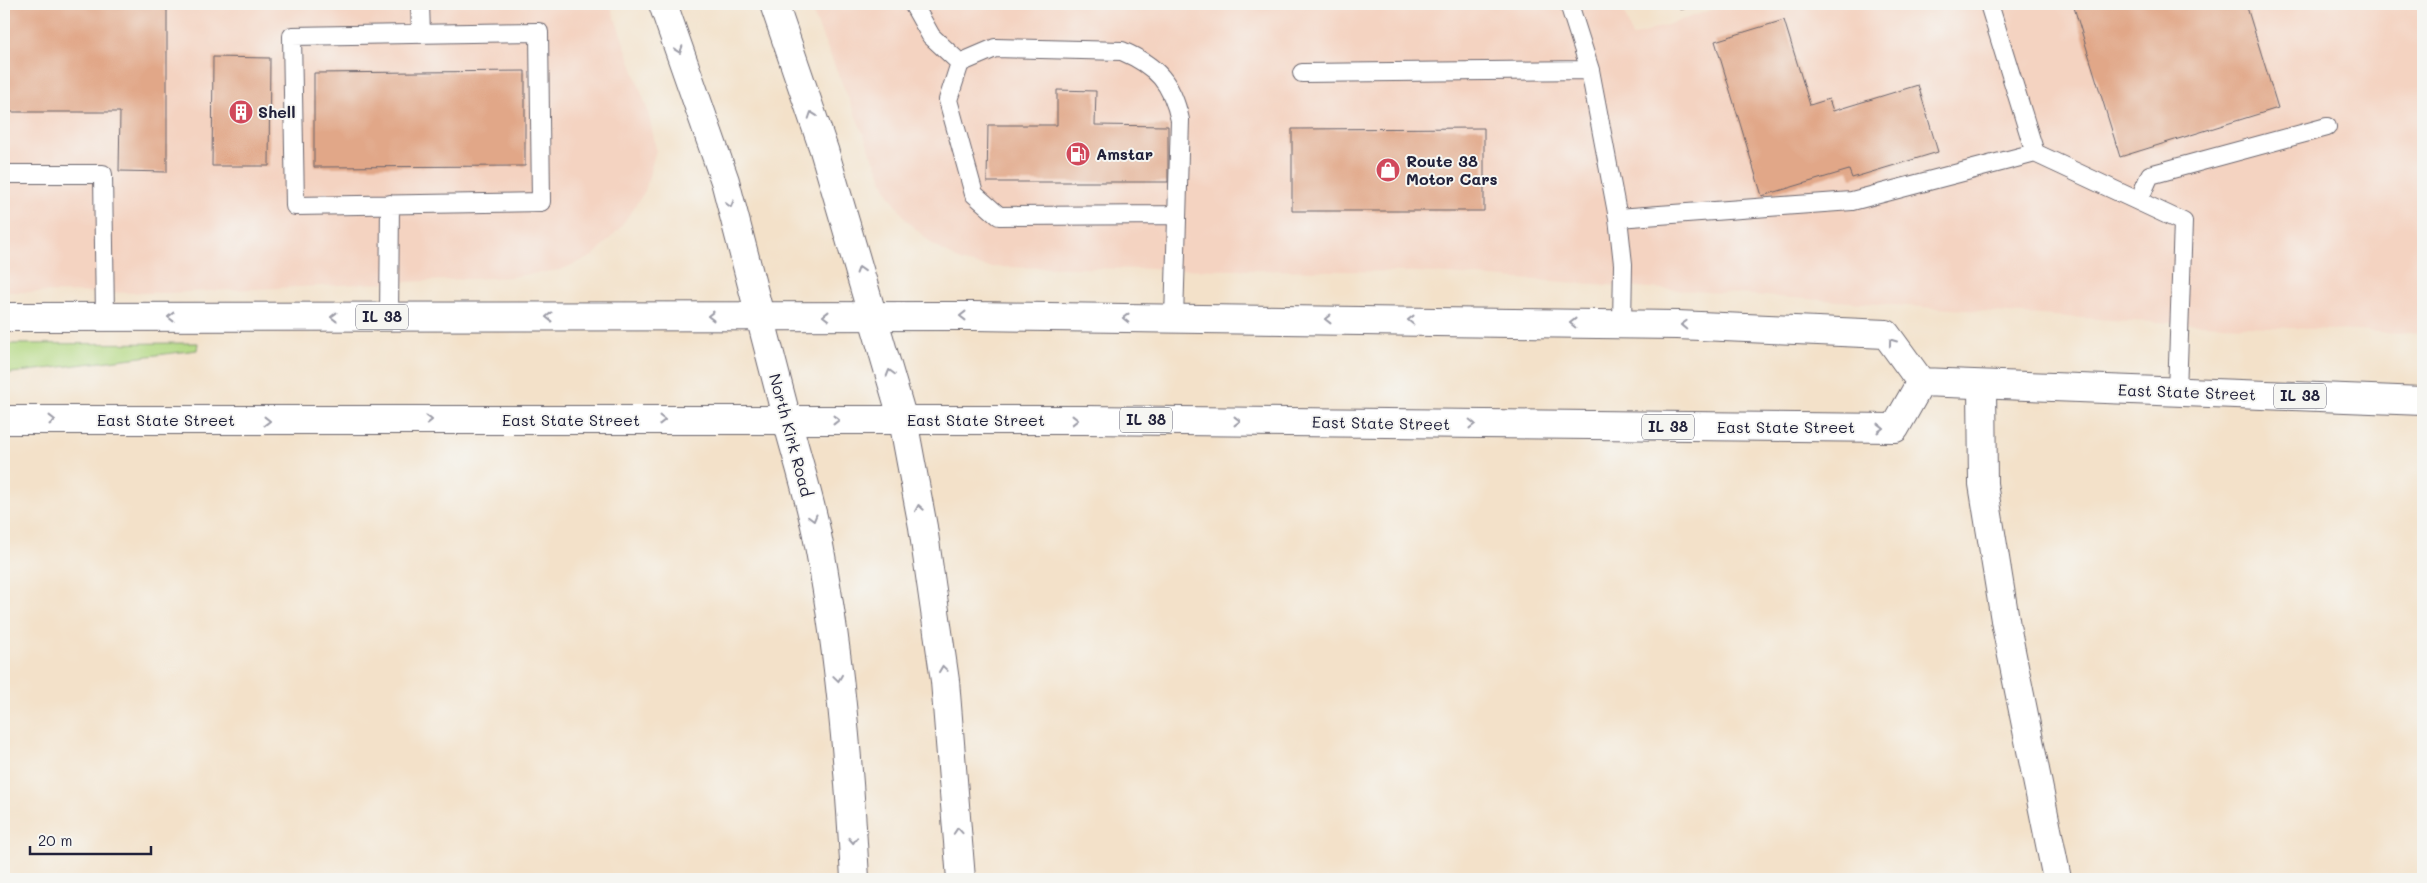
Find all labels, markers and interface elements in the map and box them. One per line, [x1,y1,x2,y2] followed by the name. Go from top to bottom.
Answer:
[673,45,683,54] one-way arrow
[228,99,254,125] building icon: Shell
[258,101,296,122] place label: Shell
[808,111,818,119] one-way arrow
[1065,141,1091,167] fuel station icon: Amstar
[1096,143,1153,164] place label: Amstar
[1406,150,1498,189] place label: Route 38 Motor Cars
[1375,157,1401,183] shop icon: Route 38 Motor Cars
[725,199,735,207] one-way arrow
[856,266,866,274] one-way arrow
[356,304,408,330] road number: IL 38
[707,311,715,322] one-way arrow
[821,311,829,321] one-way arrow
[959,311,966,321] one-way arrow
[167,312,175,322] one-way arrow
[330,312,338,322] one-way arrow
[545,312,552,322] one-way arrow
[1121,313,1129,323] one-way arrow
[1324,314,1332,324] one-way arrow
[1407,315,1414,325] one-way arrow
[1569,318,1577,328] one-way arrow
[1679,320,1687,330] one-way arrow
[1889,338,1898,348] one-way arrow
[886,369,896,378] one-way arrow
[765,371,818,499] street label: North Kirk Road
[2118,379,2256,404] street label: East State Street
[2274,384,2326,408] road number: IL 38
[1120,408,1172,432] road number: IL 38
[97,409,235,430] street label: East State Street
[502,409,640,430] street label: East State Street
[907,409,1045,430] street label: East State Street
[1312,411,1450,434] street label: East State Street
[1642,414,1694,440] road number: IL 38
[49,415,57,425] one-way arrow
[426,415,433,425] one-way arrow
[658,415,666,425] one-way arrow
[832,415,840,425] one-way arrow
[1071,415,1079,425] one-way arrow
[263,416,271,426] one-way arrow
[1234,416,1241,426] one-way arrow
[1717,416,1855,437] street label: East State Street
[1469,419,1477,429] one-way arrow
[1876,423,1884,433] one-way arrow
[915,504,925,512] one-way arrow
[807,514,818,523] one-way arrow
[938,664,949,672] one-way arrow
[833,674,843,683] one-way arrow
[30,823,151,855] scale bar
[952,826,963,834] one-way arrow
[38,830,72,850] text: 20 m
[848,837,859,845] one-way arrow

